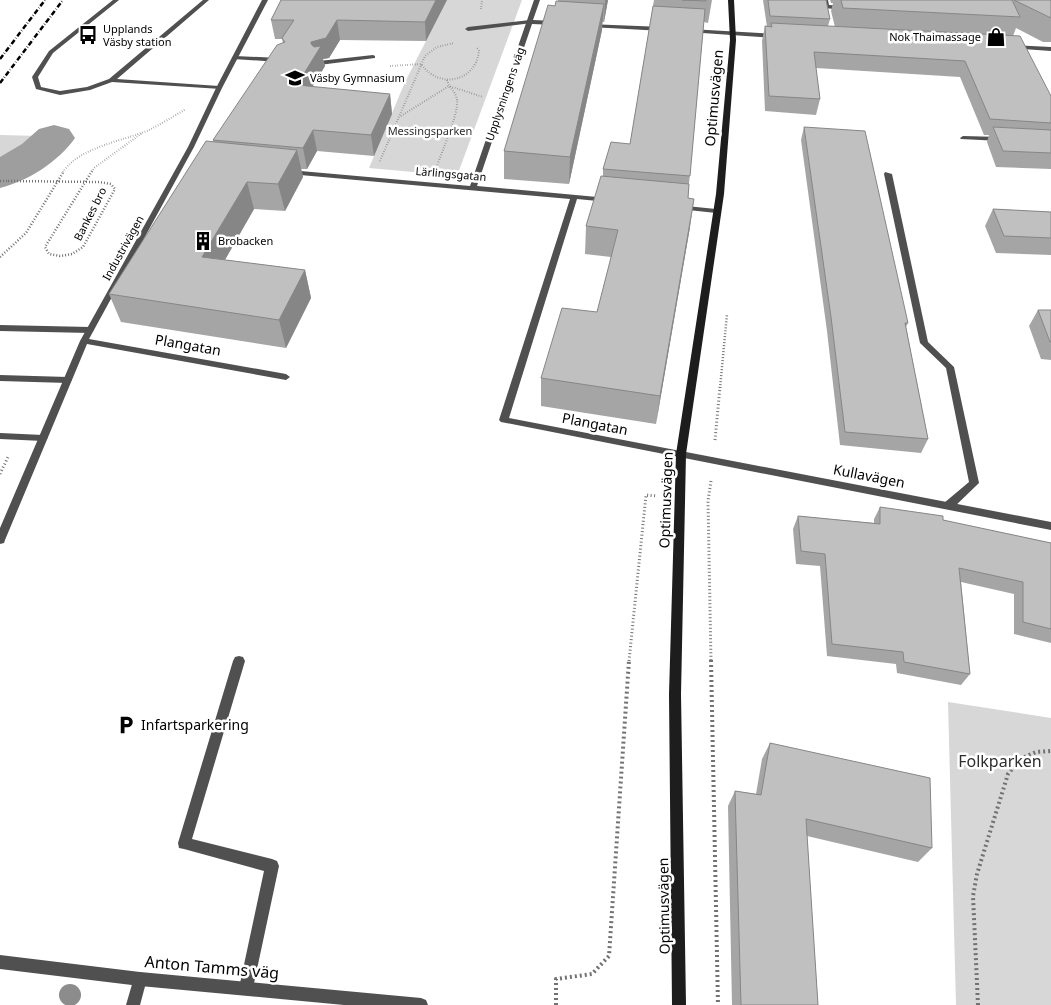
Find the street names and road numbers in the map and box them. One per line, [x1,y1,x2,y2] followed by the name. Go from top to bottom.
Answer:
[481,45,528,143] street label: Upplysningens väg
[700,49,727,147] street label: Optimusvägen
[415,163,487,184] street label: Lärlingsgatan
[70,184,110,243] street label: Bankes bro
[98,213,147,283] street label: Industrivägen
[154,329,223,360] street label: Plangatan
[561,408,630,439] street label: Plangatan
[654,451,677,549] street label: Optimusvägen
[832,459,907,492] street label: Kullavägen
[653,857,674,955] street label: Optimusvägen
[144,950,280,984] street label: Anton Tamms väg

